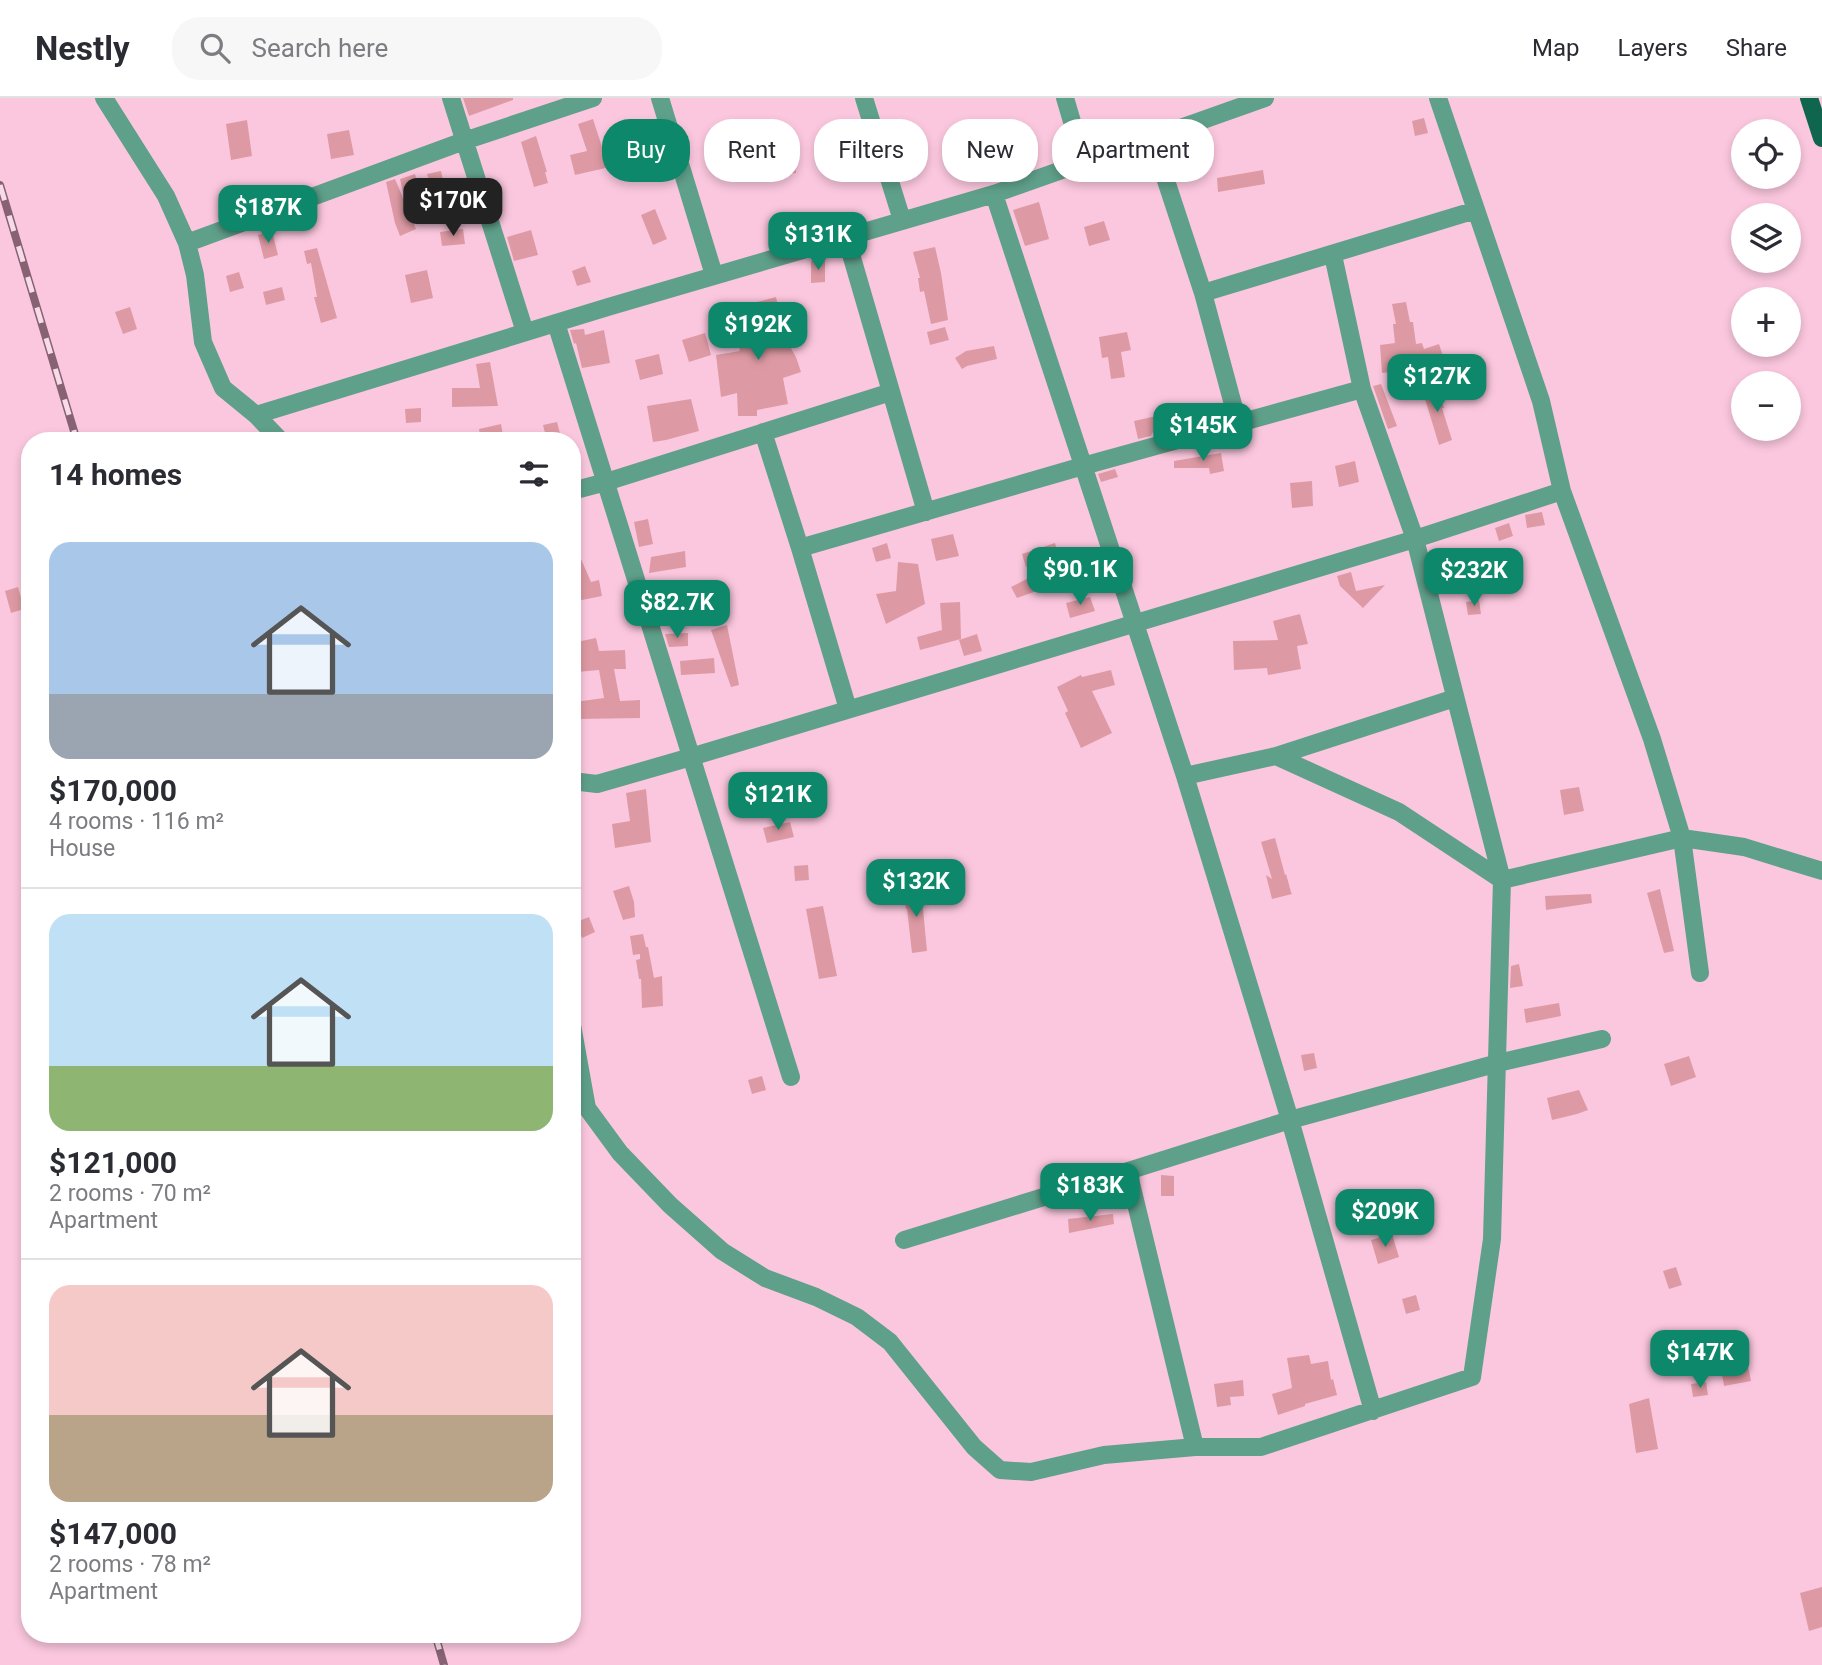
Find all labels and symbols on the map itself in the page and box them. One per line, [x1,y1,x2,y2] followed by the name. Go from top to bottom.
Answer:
[404,178,502,238] pin: $170K
[219,186,317,245] pin: $187K
[769,212,867,272] pin: $131K
[709,302,807,362] pin: $192K
[1388,354,1486,414] pin: $127K
[1154,404,1252,463] pin: $145K
[1023,547,1137,607] pin: $90.1K
[1425,548,1523,608] pin: $232K
[620,580,734,640] pin: $82.7K
[729,772,827,832] pin: $121K
[867,860,965,919] pin: $132K
[1041,1164,1139,1223] pin: $183K
[1336,1190,1434,1249] pin: $209K
[1651,1330,1749,1390] pin: $147K

